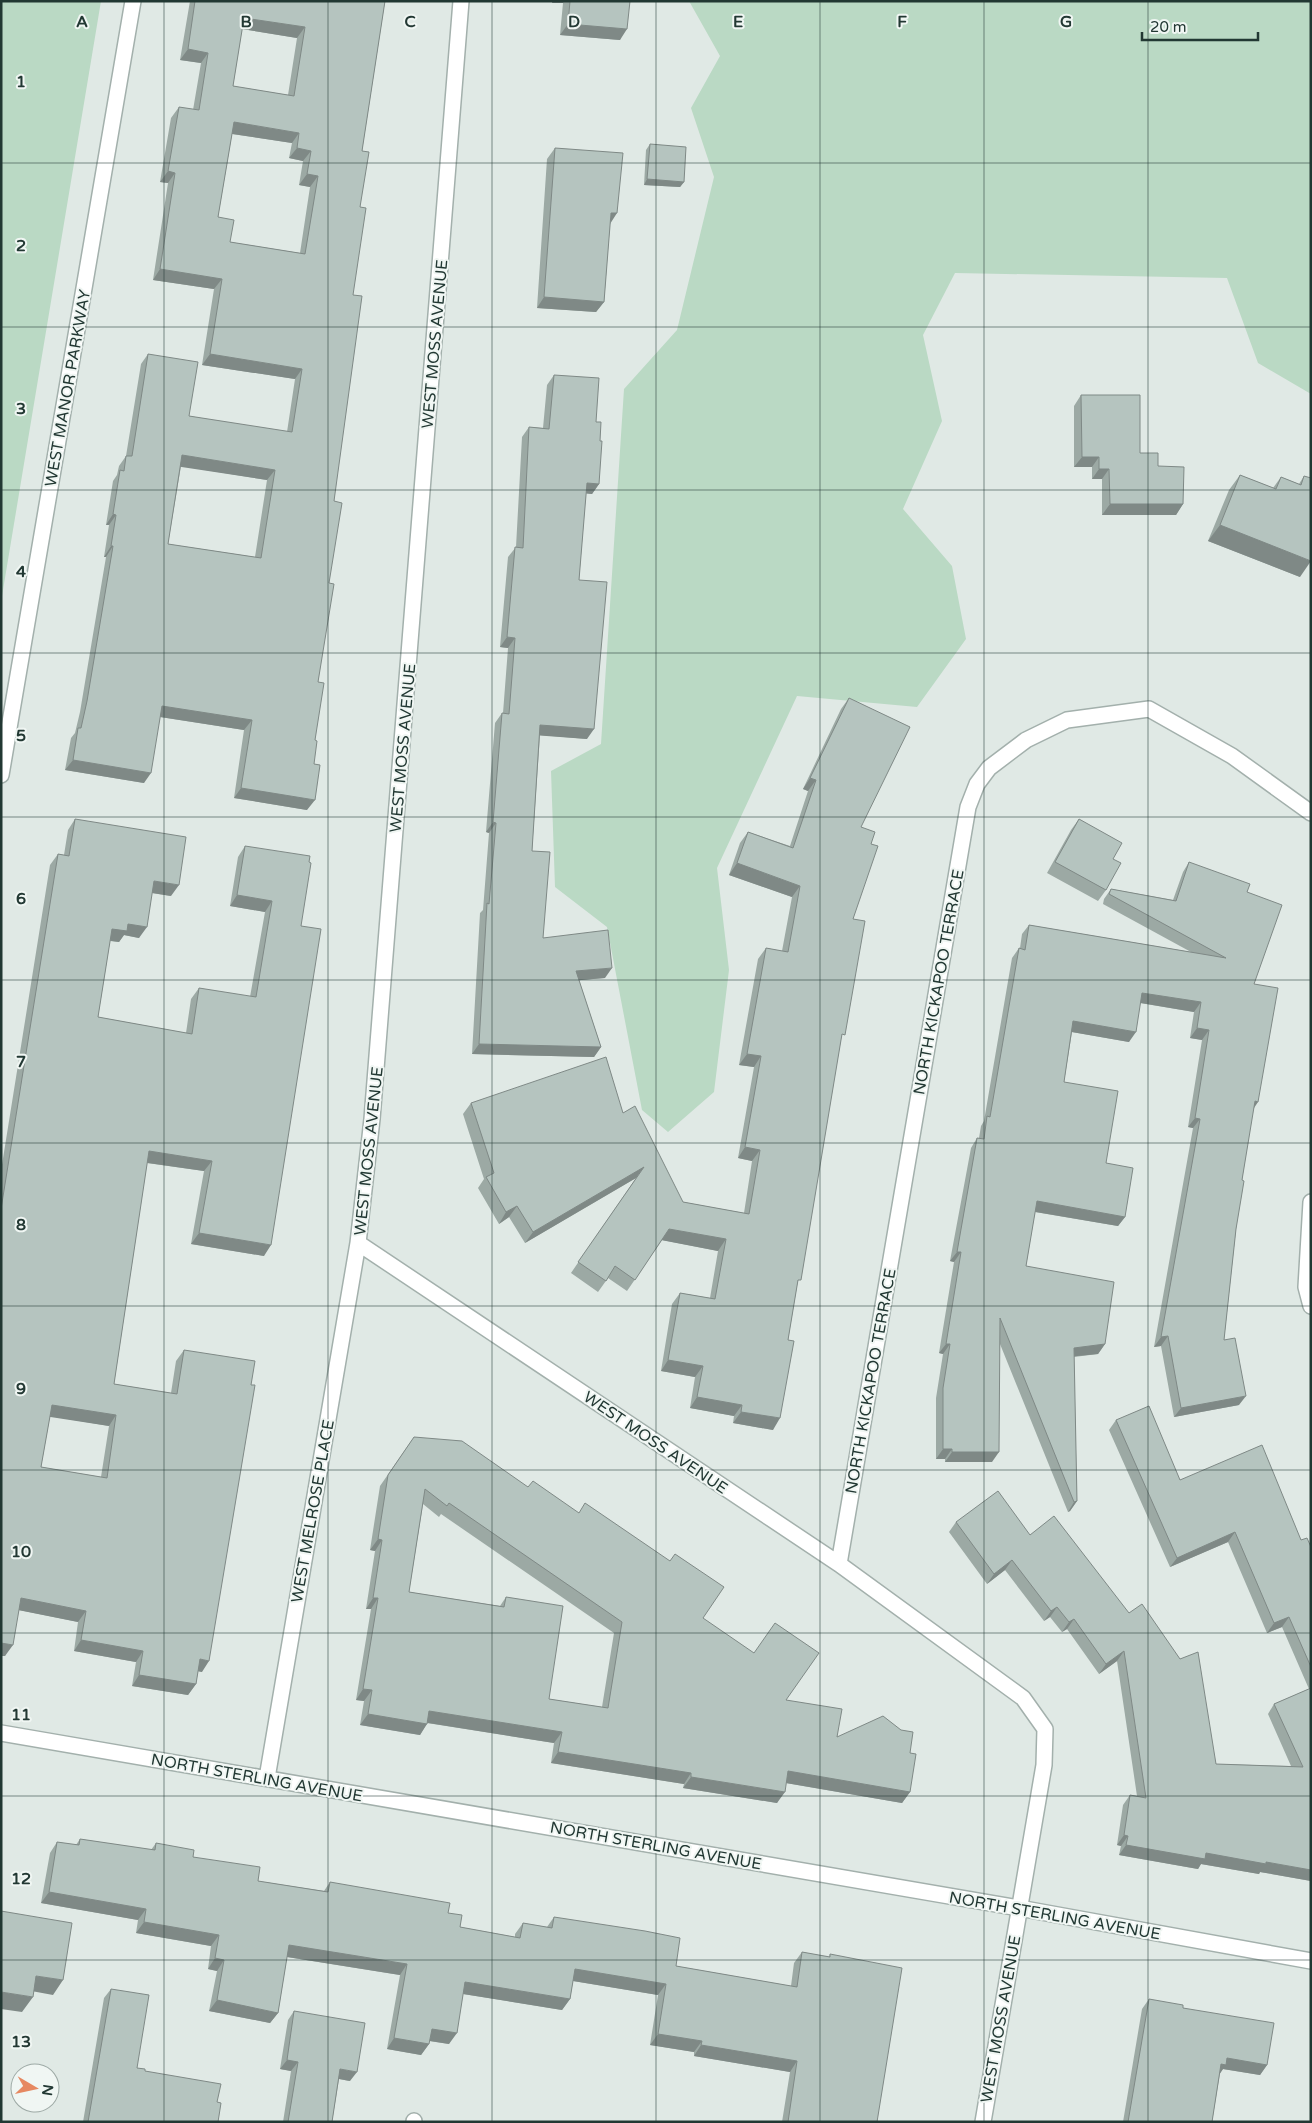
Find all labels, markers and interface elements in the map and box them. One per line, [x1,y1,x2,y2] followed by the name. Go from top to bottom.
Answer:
[1142,10,1258,42] scale bar
[76,12,88,32] text: A
[240,12,252,32] text: B
[404,12,416,32] text: C
[568,12,580,32] text: D
[733,12,743,32] text: E
[897,12,907,32] text: F
[1060,12,1072,32] text: G
[1150,18,1187,36] text: 20 m
[16,72,26,92] text: 1
[16,236,26,256] text: 2
[418,259,452,429] street label: WEST MOSS AVENUE
[41,288,95,488] street label: WEST MANOR PARKWAY
[16,399,26,419] text: 3
[16,562,26,582] text: 4
[386,663,420,833] street label: WEST MOSS AVENUE
[16,726,26,746] text: 5
[909,868,969,1096] street label: NORTH KICKAPOO TERRACE
[16,889,26,909] text: 6
[16,1052,26,1072] text: 7
[350,1066,388,1236] street label: WEST MOSS AVENUE
[16,1215,26,1235] text: 8
[841,1267,901,1495] street label: NORTH KICKAPOO TERRACE
[16,1379,26,1399] text: 9
[580,1387,731,1499] street label: WEST MOSS AVENUE
[287,1418,339,1604] street label: WEST MELROSE PLACE
[11,1542,31,1562] text: 10
[11,1705,31,1725] text: 11
[149,1750,364,1806] street label: NORTH STERLING AVENUE
[548,1818,763,1874] street label: NORTH STERLING AVENUE
[11,1869,31,1889] text: 12
[947,1888,1162,1944] street label: NORTH STERLING AVENUE
[976,1934,1026,2104] street label: WEST MOSS AVENUE
[11,2032,31,2052] text: 13
[10,2063,60,2113] north arrow
[38,2083,57,2097] text: N

